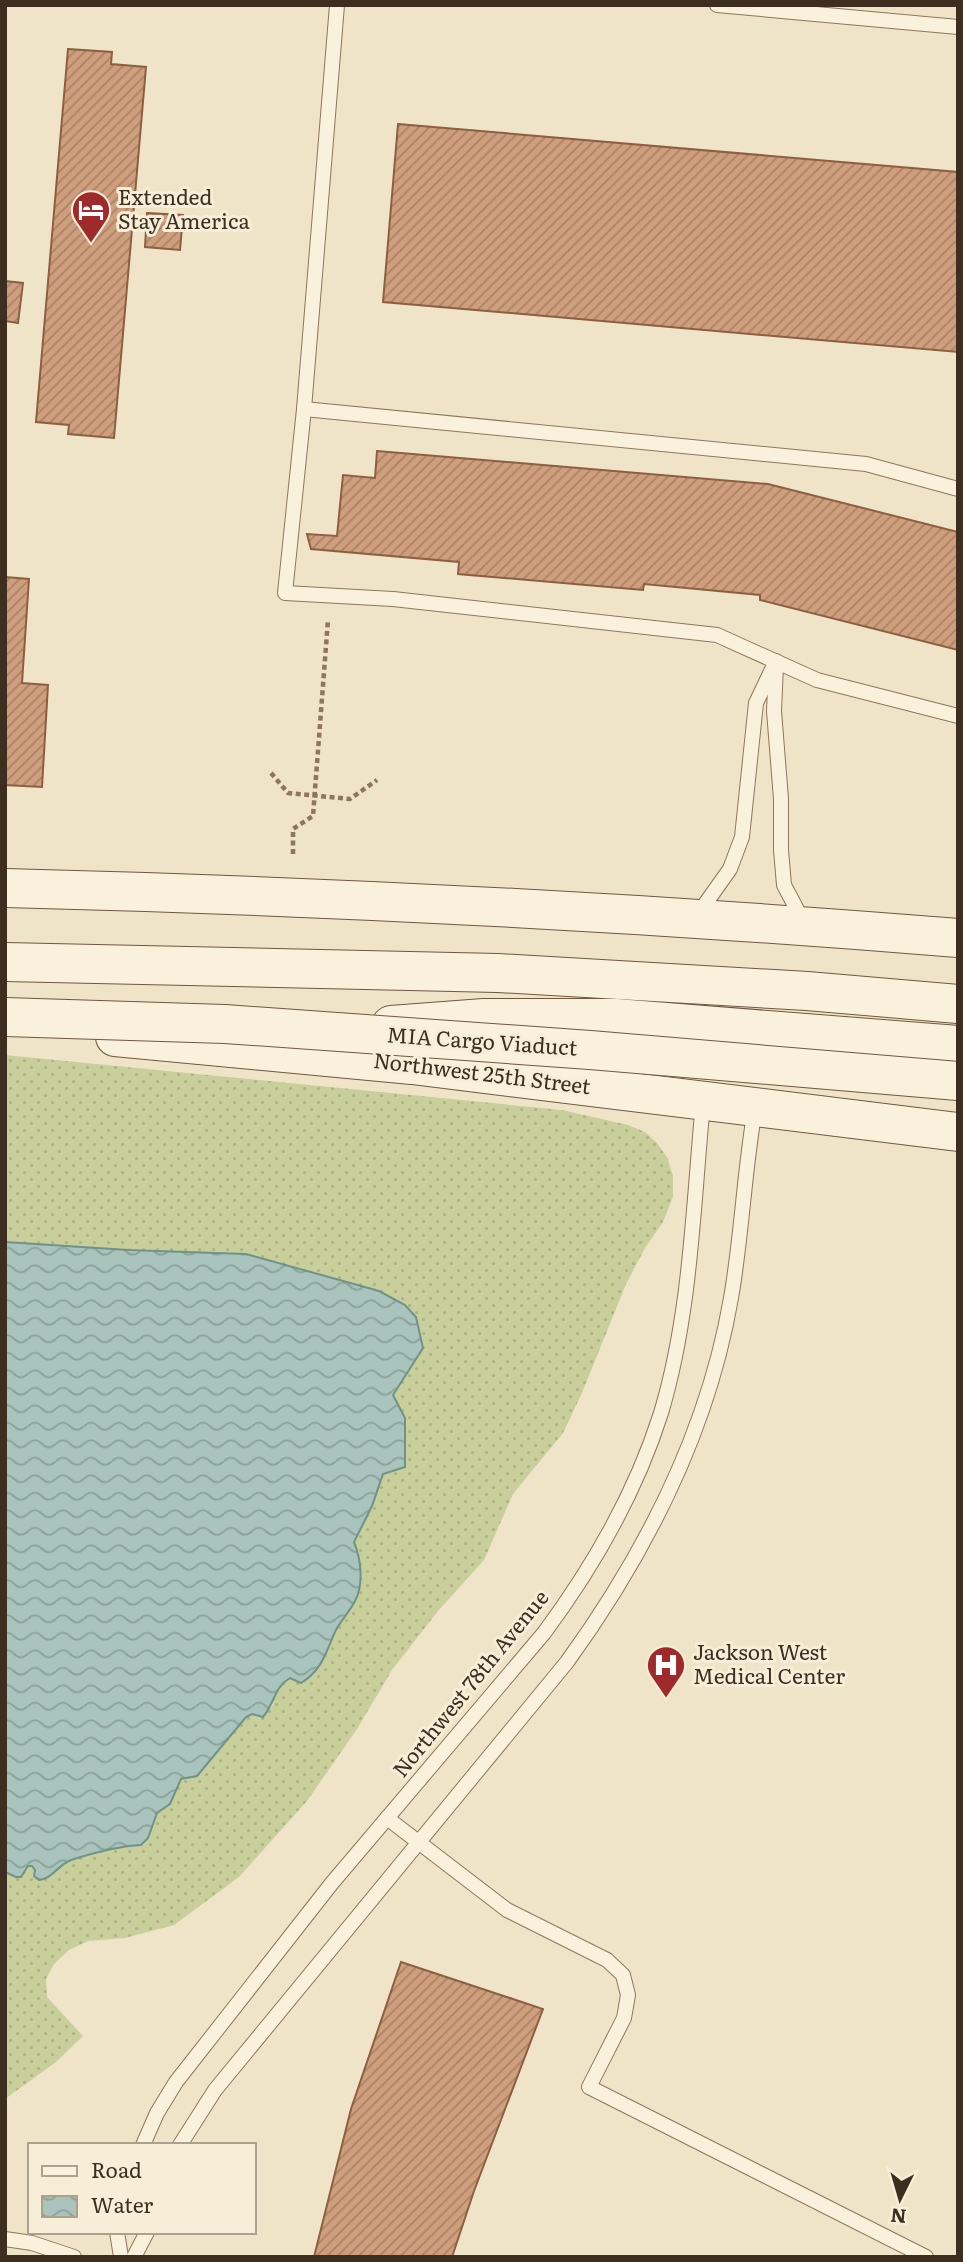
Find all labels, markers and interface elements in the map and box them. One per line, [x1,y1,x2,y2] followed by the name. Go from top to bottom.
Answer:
[118,180,250,235] place label: Extended Stay America
[70,189,112,244] hotel icon: Extended Stay America
[386,1017,579,1062] street label: MIA Cargo Viaduct
[372,1043,593,1100] street label: Northwest 25th Street
[384,1582,554,1783] street label: Northwest 78th Avenue
[693,1635,845,1690] place label: Jackson West Medical Center
[645,1644,687,1699] hospital icon: Jackson West Medical Center
[28,2143,256,2234] legend
[91,2153,142,2184] text: Road
[865,2164,935,2234] north arrow
[91,2188,153,2219] text: Water
[889,2202,908,2232] text: N

